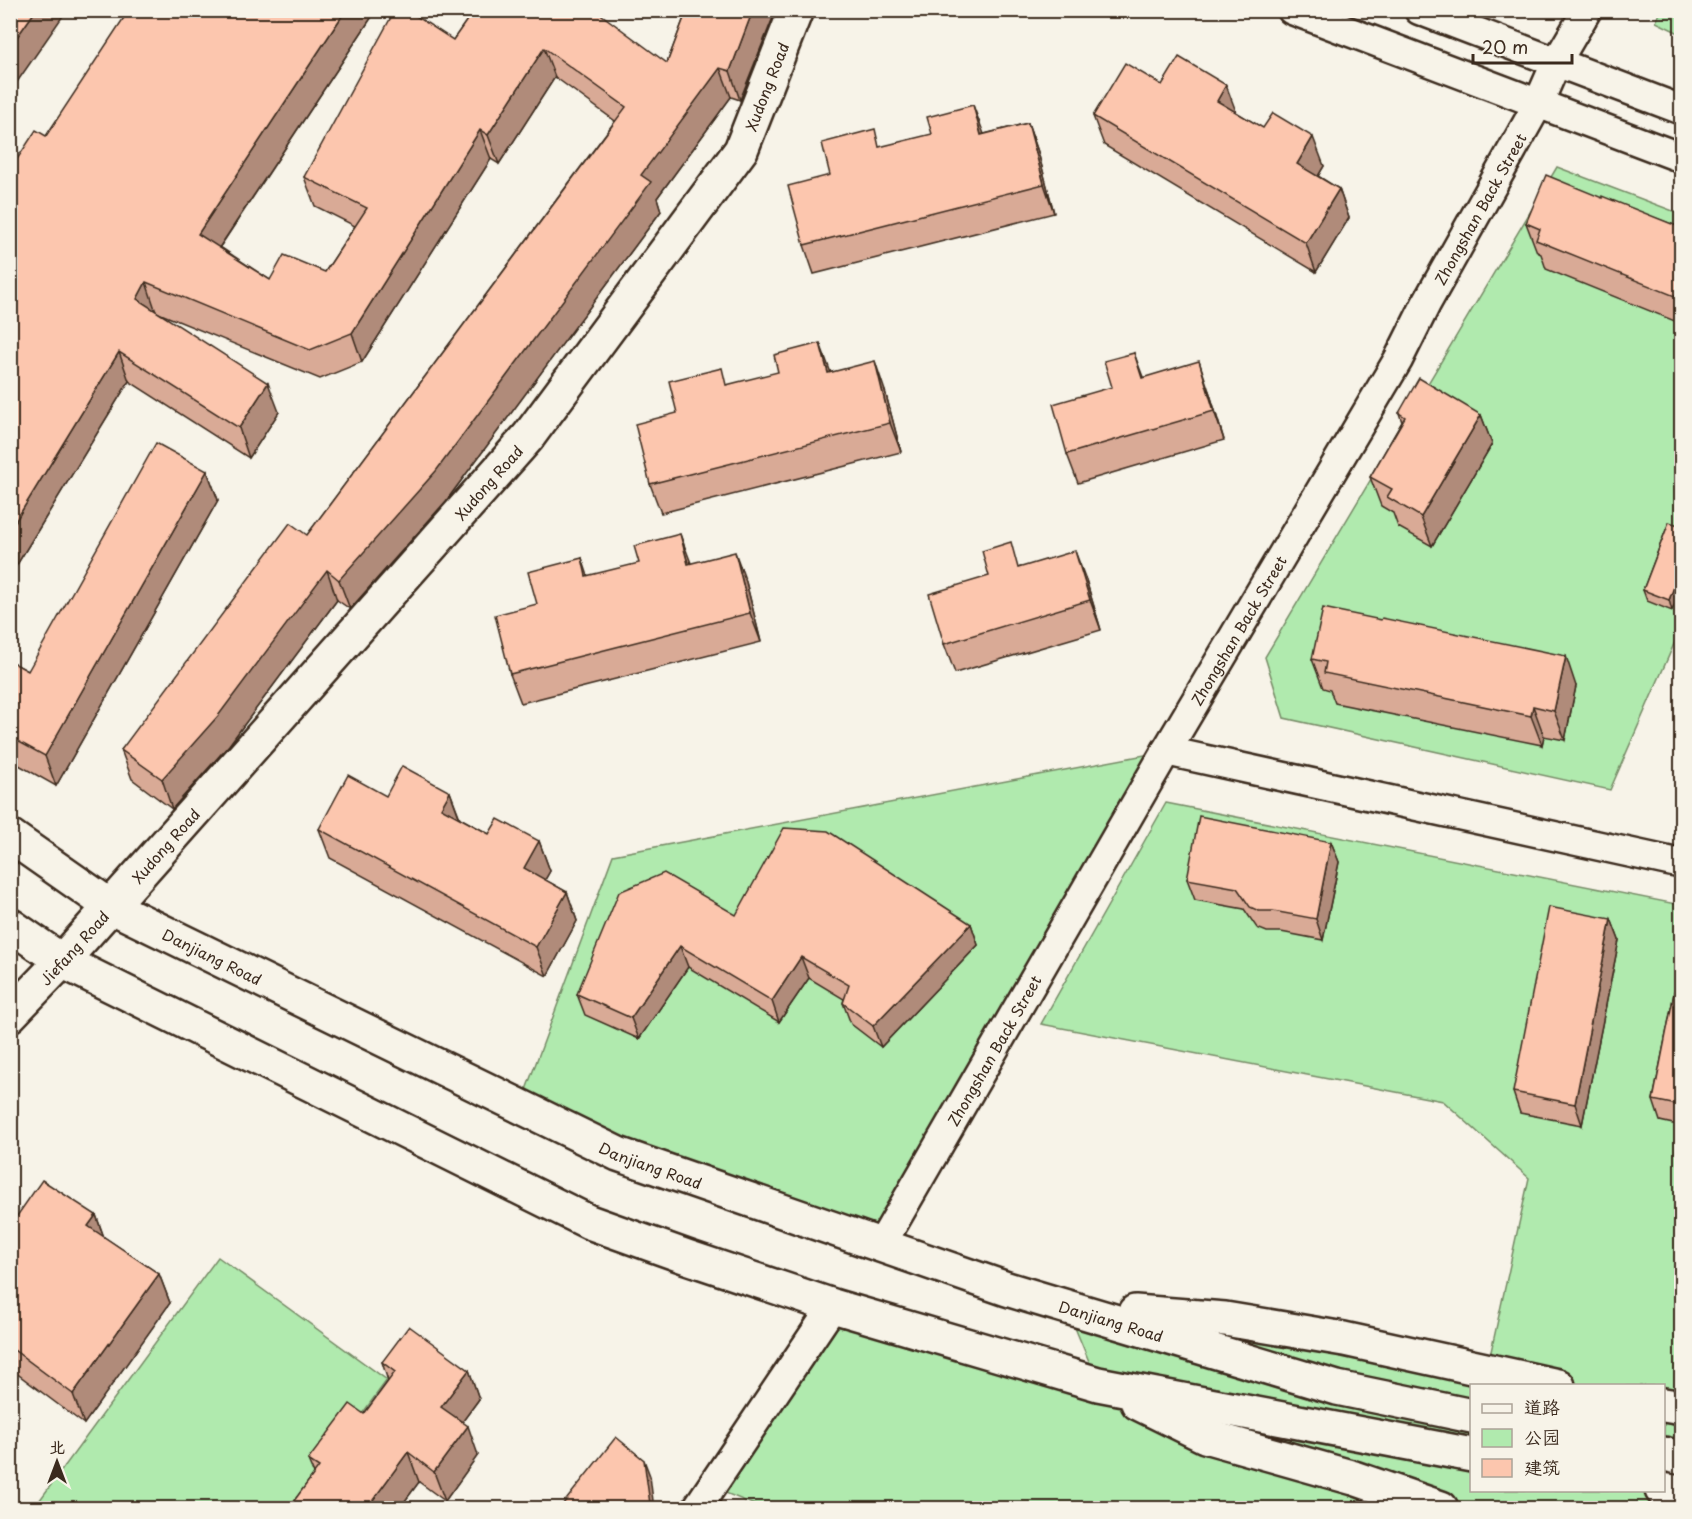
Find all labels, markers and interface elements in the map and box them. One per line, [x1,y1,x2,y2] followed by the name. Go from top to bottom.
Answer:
[1473,27,1572,65] scale bar
[1482,33,1528,60] text: 20 m
[738,39,794,134] street label: Xudong Road
[1428,128,1531,289] street label: Zhongshan Back Street
[448,439,528,525] street label: Xudong Road
[1184,551,1291,709] street label: Zhongshan Back Street
[125,803,205,888] street label: Xudong Road
[34,905,114,990] street label: Jiefang Road
[159,922,266,990] street label: Danjiang Road
[941,970,1046,1130] street label: Zhongshan Back Street
[596,1135,705,1194] street label: Danjiang Road
[1056,1294,1166,1347] street label: Danjiang Road
[1470,1384,1665,1492] legend
[1524,1393,1560,1420] text: 道路
[1524,1423,1560,1450] text: 公园
[27,1432,87,1492] north arrow
[49,1434,65,1458] text: 北
[1524,1453,1560,1480] text: 建筑

